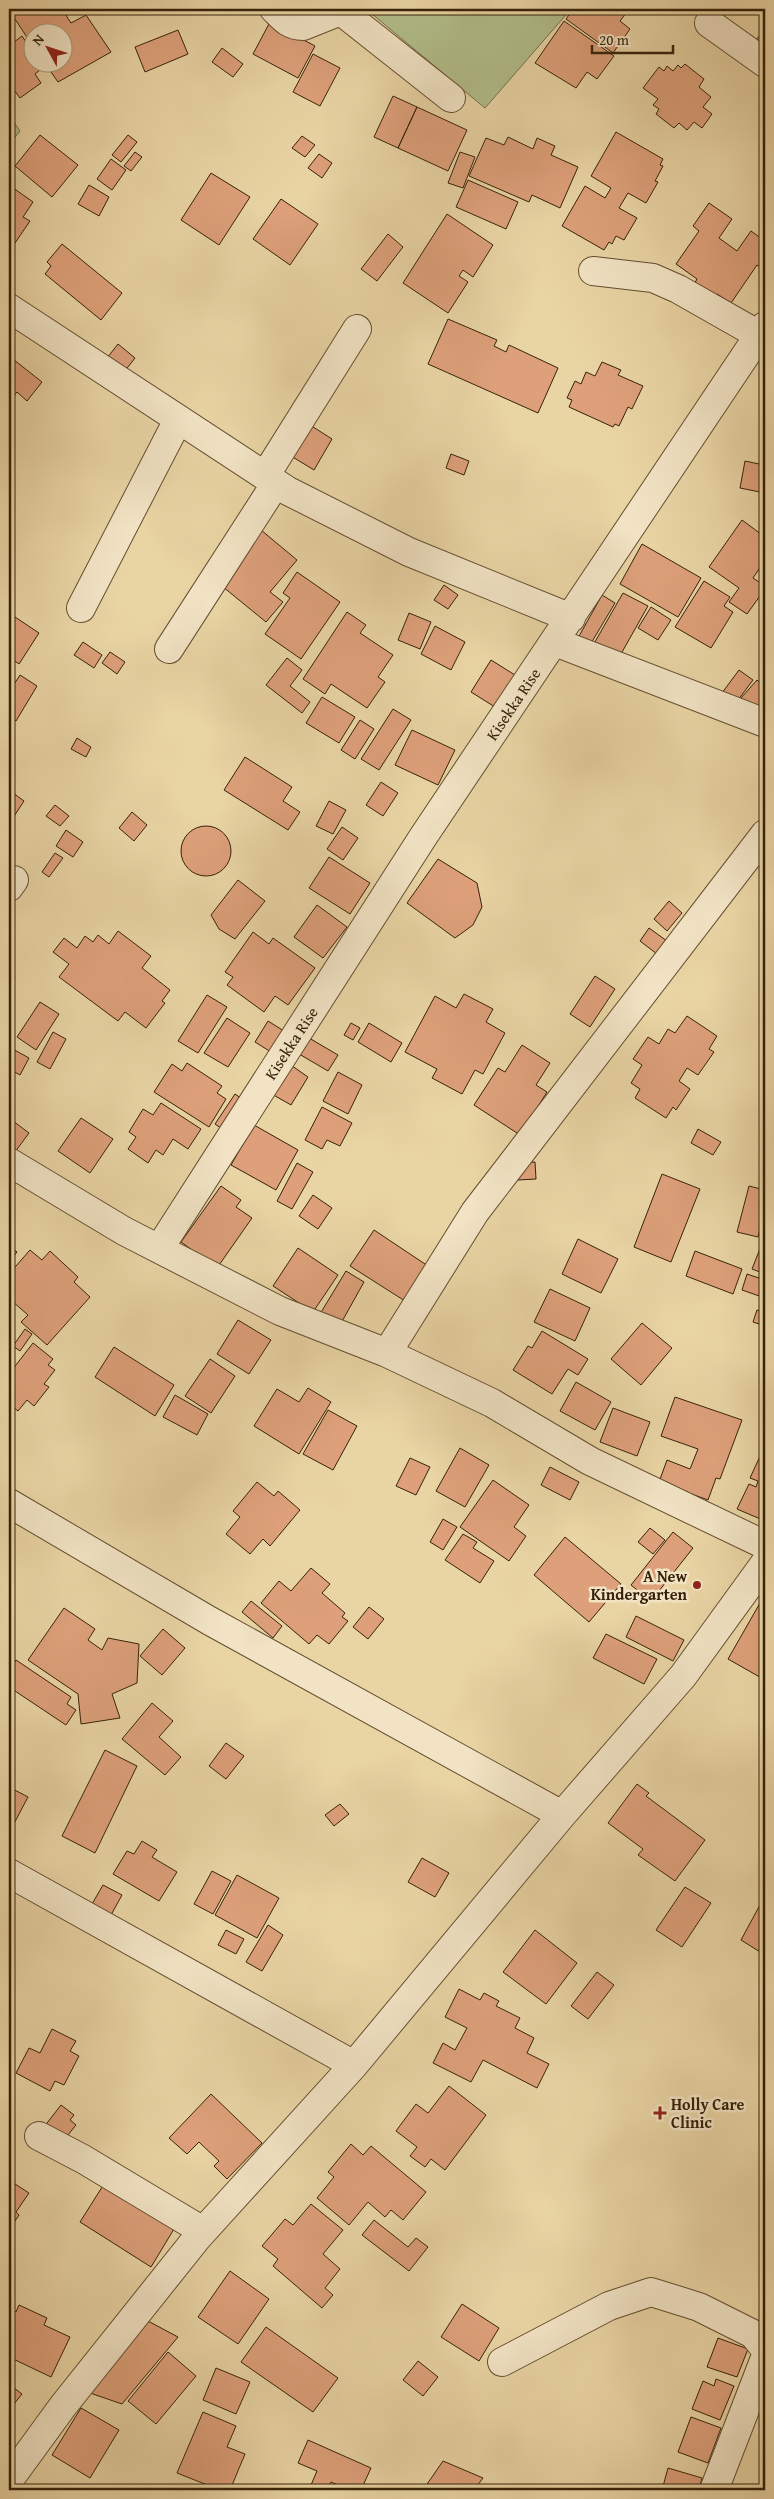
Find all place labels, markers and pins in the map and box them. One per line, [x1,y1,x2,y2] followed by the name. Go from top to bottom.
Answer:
[591,1564,688,1606] place label: A New Kindergarten
[691,1579,703,1591] marker: A New Kindergarten
[671,2092,745,2134] place label: Holly Care Clinic
[653,2106,667,2120] marker: Holly Care Clinic

